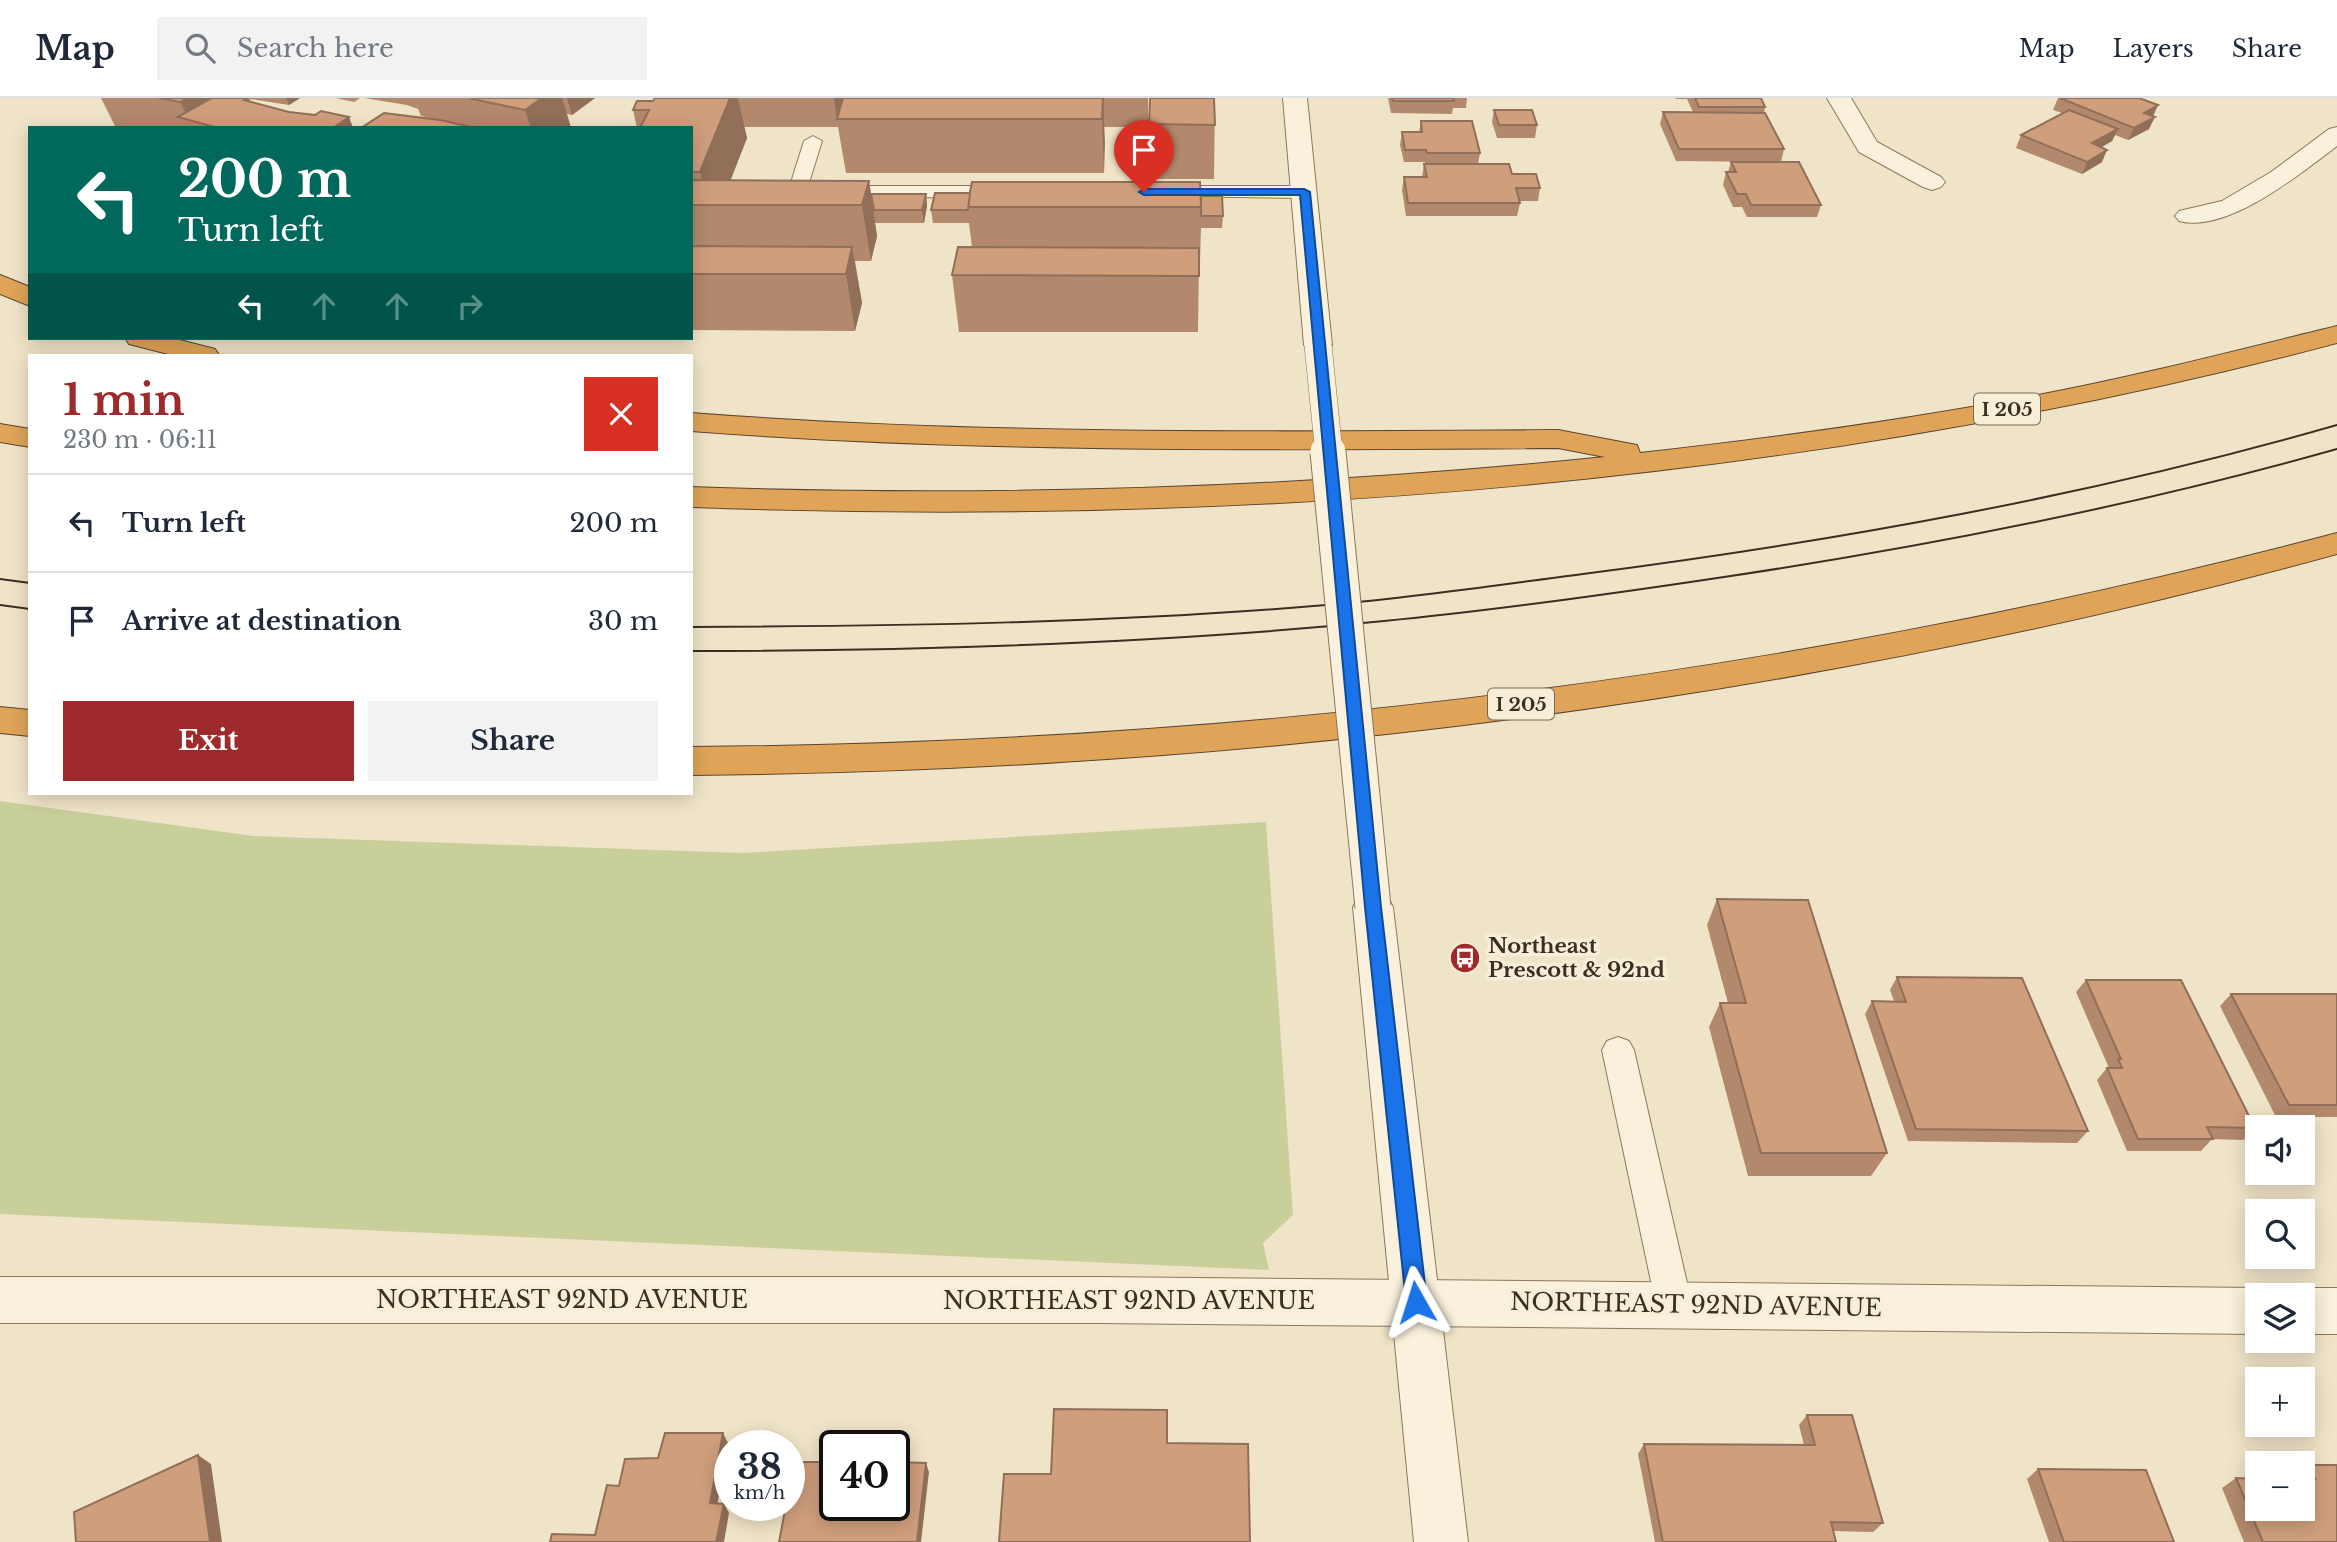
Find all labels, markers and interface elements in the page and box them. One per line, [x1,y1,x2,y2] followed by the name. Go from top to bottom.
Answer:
[157,17,647,80] search box
[35,28,115,69] text: Map
[181,29,219,67] icon: search
[237,32,394,64] text: Search here
[2019,34,2075,63] text: Map
[2113,34,2194,63] text: Layers
[2232,34,2302,63] text: Share
[1114,120,1174,192] pin
[1125,131,1163,169] icon: arrive
[178,149,351,210] text: 200 m
[63,154,154,245] icon: left
[178,210,324,250] text: Turn left
[232,287,270,325] icon: left
[305,287,343,325] icon: ahead
[378,287,416,325] icon: ahead
[451,287,489,325] icon: right
[63,374,185,426] text: 1 min
[584,377,658,451] button: close
[1974,394,2040,424] road number: I 205
[63,426,217,454] text: 230 m · 06:11
[63,504,101,542] icon: left
[122,507,246,539] text: Turn left
[569,507,658,539] text: 200 m
[63,602,101,640] icon: arrive
[122,605,402,637] text: Arrive at destination
[588,605,658,637] text: 30 m
[1488,688,1554,720] road number: I 205
[63,701,354,781] button: Exit
[368,701,658,781] button: Share
[1488,933,1665,983] place label: Northeast Prescott & 92nd
[1448,941,1482,975] bus stop icon: Northeast Prescott & 92nd
[2245,1115,2315,1521] map controls
[2245,1115,2315,1185] button: sound
[2245,1199,2315,1269] button: search
[1379,1265,1453,1339] position arrow
[2245,1283,2315,1353] button: layers
[376,1285,748,1314] street label: NORTHEAST 92ND AVENUE
[943,1286,1315,1315] street label: NORTHEAST 92ND AVENUE
[1510,1287,1882,1322] street label: NORTHEAST 92ND AVENUE
[2245,1367,2315,1437] button: +
[819,1430,910,1521] speed limit sign: 40
[737,1445,782,1488] text: 38
[2245,1451,2315,1521] button: −
[734,1482,785,1504] text: km/h

